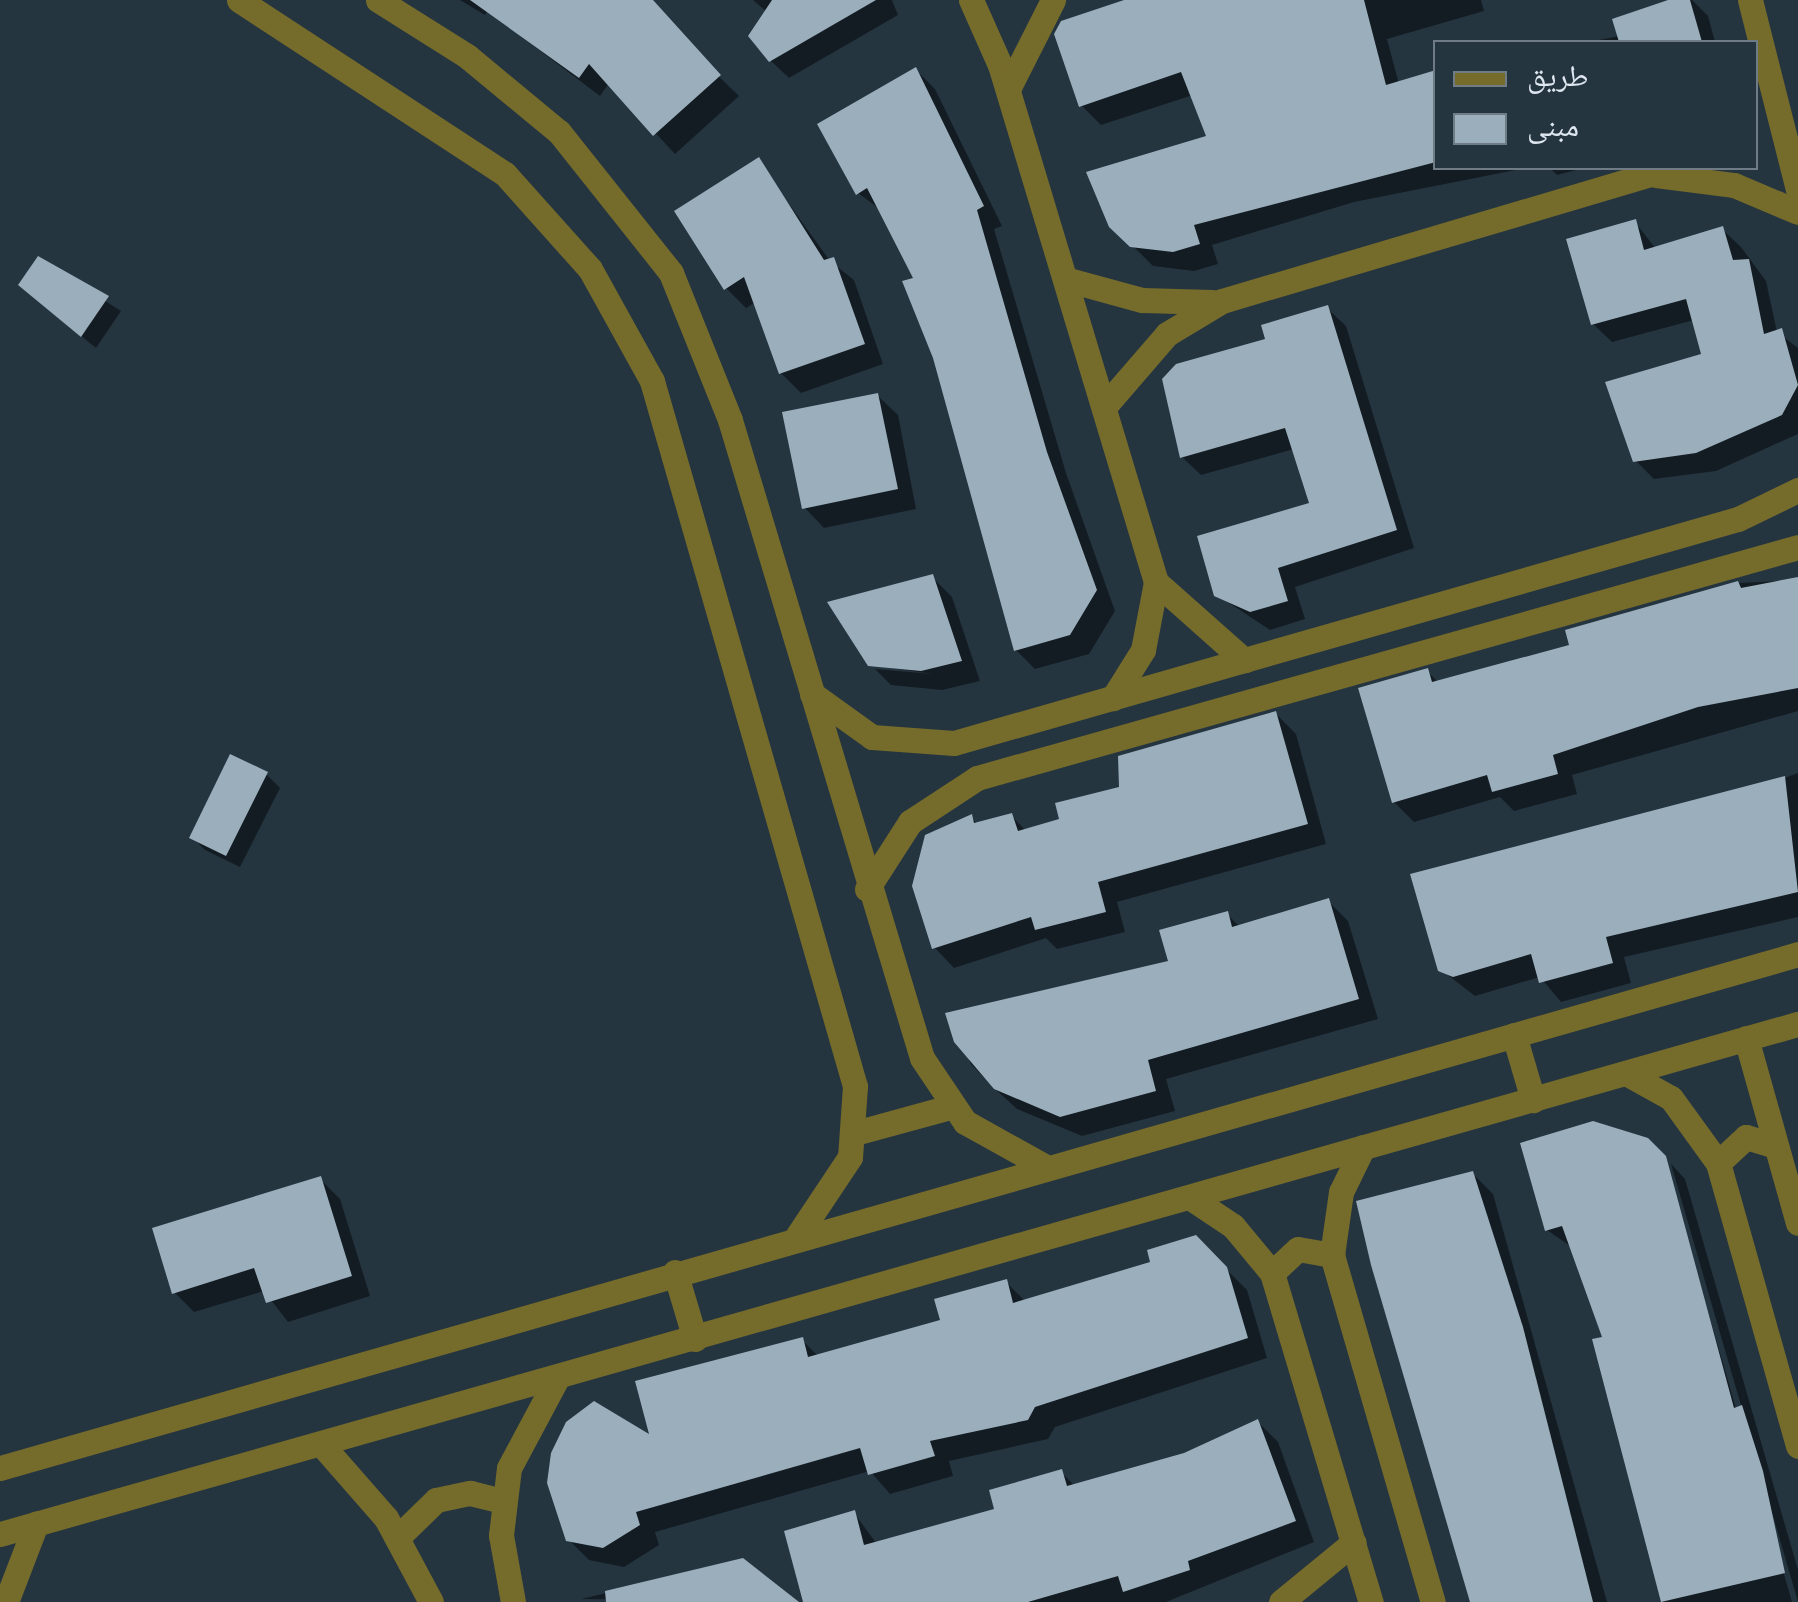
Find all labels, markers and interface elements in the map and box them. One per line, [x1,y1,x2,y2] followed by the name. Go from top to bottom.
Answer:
[1433,40,1758,170] legend
[1527,58,1588,93] text: طريق
[1527,108,1579,143] text: مبنى

